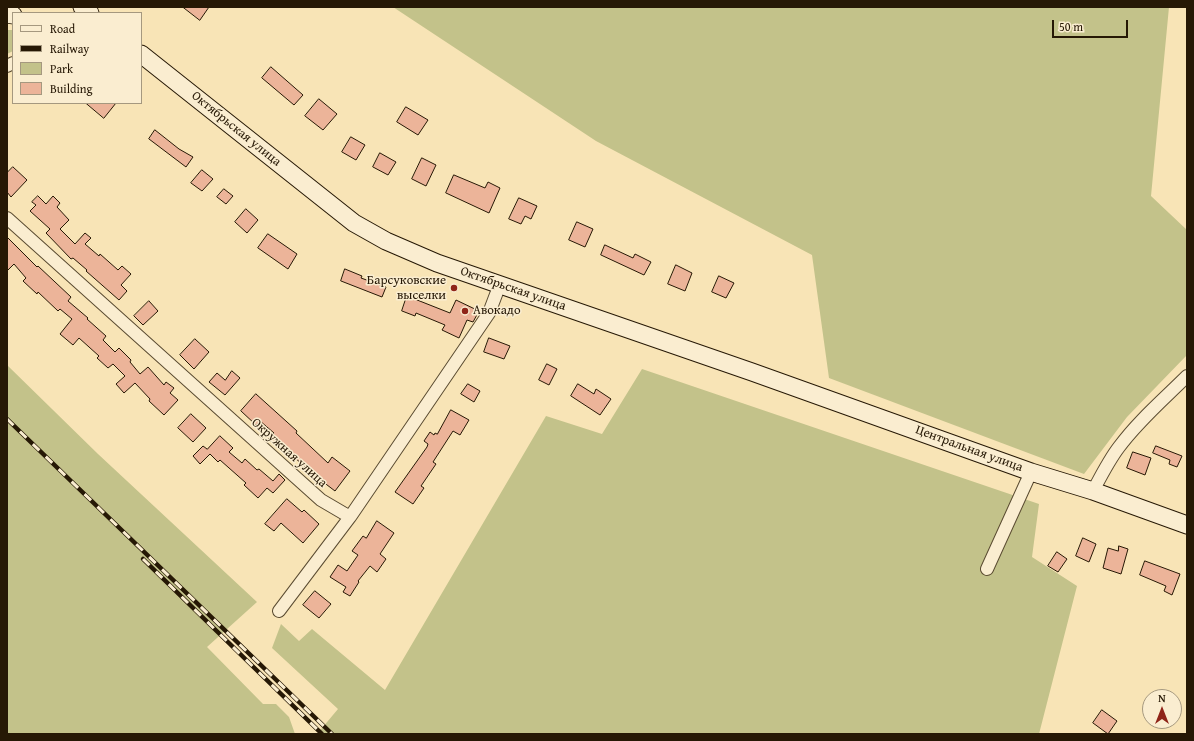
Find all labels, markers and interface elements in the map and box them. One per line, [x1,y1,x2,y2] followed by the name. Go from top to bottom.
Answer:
[12,12,142,104] legend
[1054,12,1130,38] scale bar
[1059,18,1083,35] text: 50 m
[50,20,75,37] text: Road
[50,40,89,57] text: Railway
[50,60,73,77] text: Park
[50,80,93,97] text: Building
[188,88,284,170] street label: Октябрьская улица
[458,264,568,314] street label: Октябрьская улица
[367,273,446,304] place label: Барсуковские выселки
[449,283,459,293] marker: Барсуковские выселки
[473,303,521,319] place label: Авокадо
[460,306,470,316] marker: Авокадо
[248,415,330,491] street label: Окружная улица
[913,422,1025,476] street label: Центральная улица
[1142,689,1182,729] north arrow
[1158,690,1166,706] text: N

